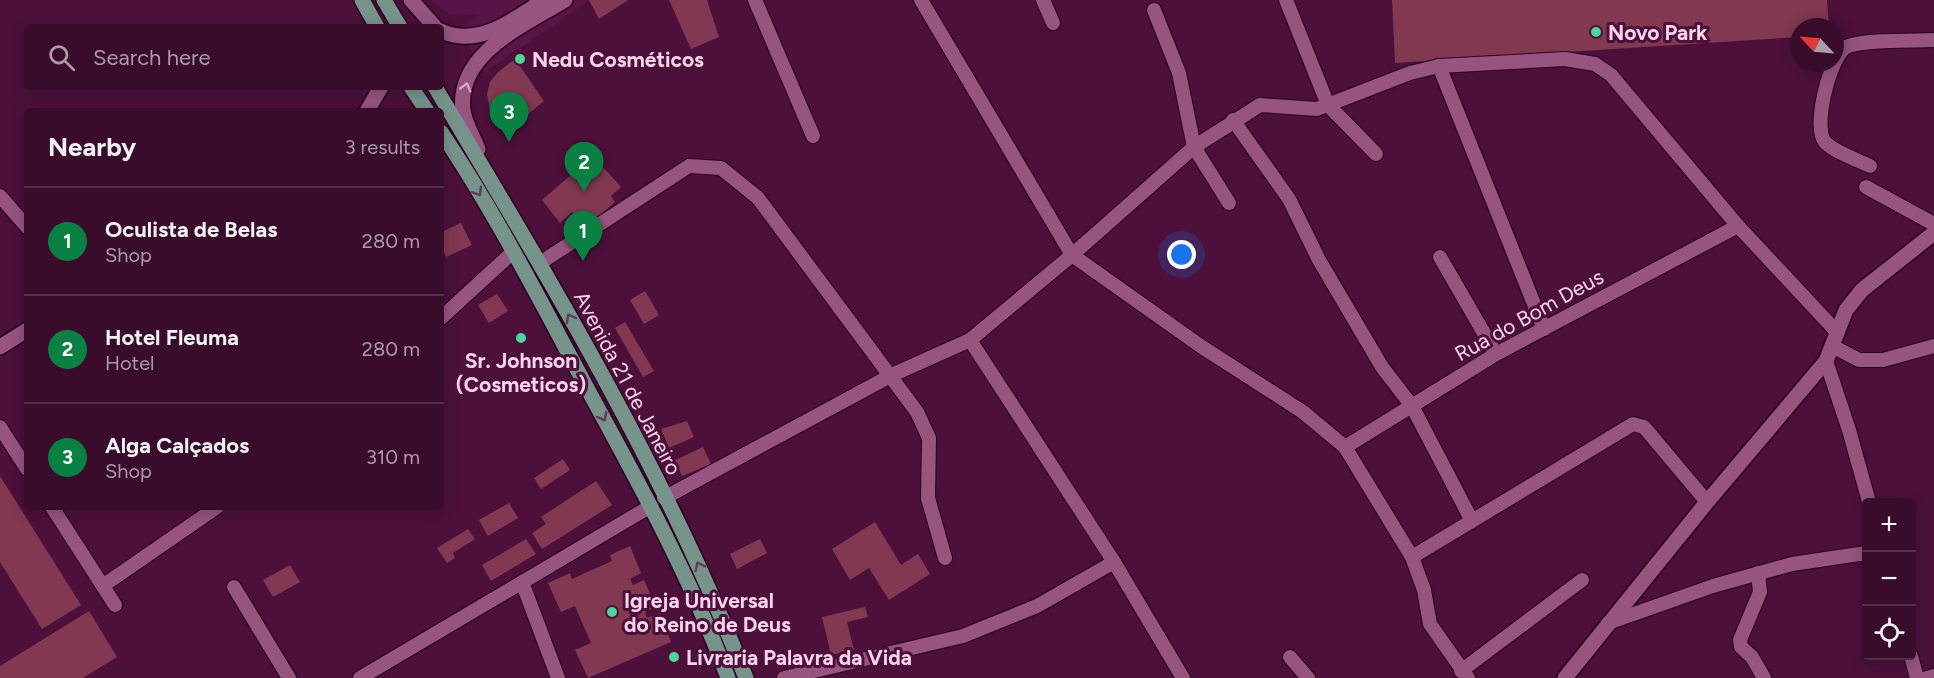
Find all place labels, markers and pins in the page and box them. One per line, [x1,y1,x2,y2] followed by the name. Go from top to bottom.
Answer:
[1608,20,1708,45] place label: Novo Park
[1589,25,1603,39] marker: Novo Park
[532,47,704,72] place label: Nedu Cosméticos
[513,52,527,66] marker: Nedu Cosméticos
[490,92,528,142] pin: 3
[564,142,604,192] pin: 2
[564,212,602,261] pin: 1
[514,331,528,345] marker: Sr. Johnson (Cosmeticos)
[456,348,586,397] place label: Sr. Johnson (Cosmeticos)
[624,588,791,637] place label: Igreja Universal do Reino de Deus
[605,605,619,619] marker: Igreja Universal do Reino de Deus
[686,645,912,670] place label: Livraria Palavra da Vida
[667,650,681,664] marker: Livraria Palavra da Vida

